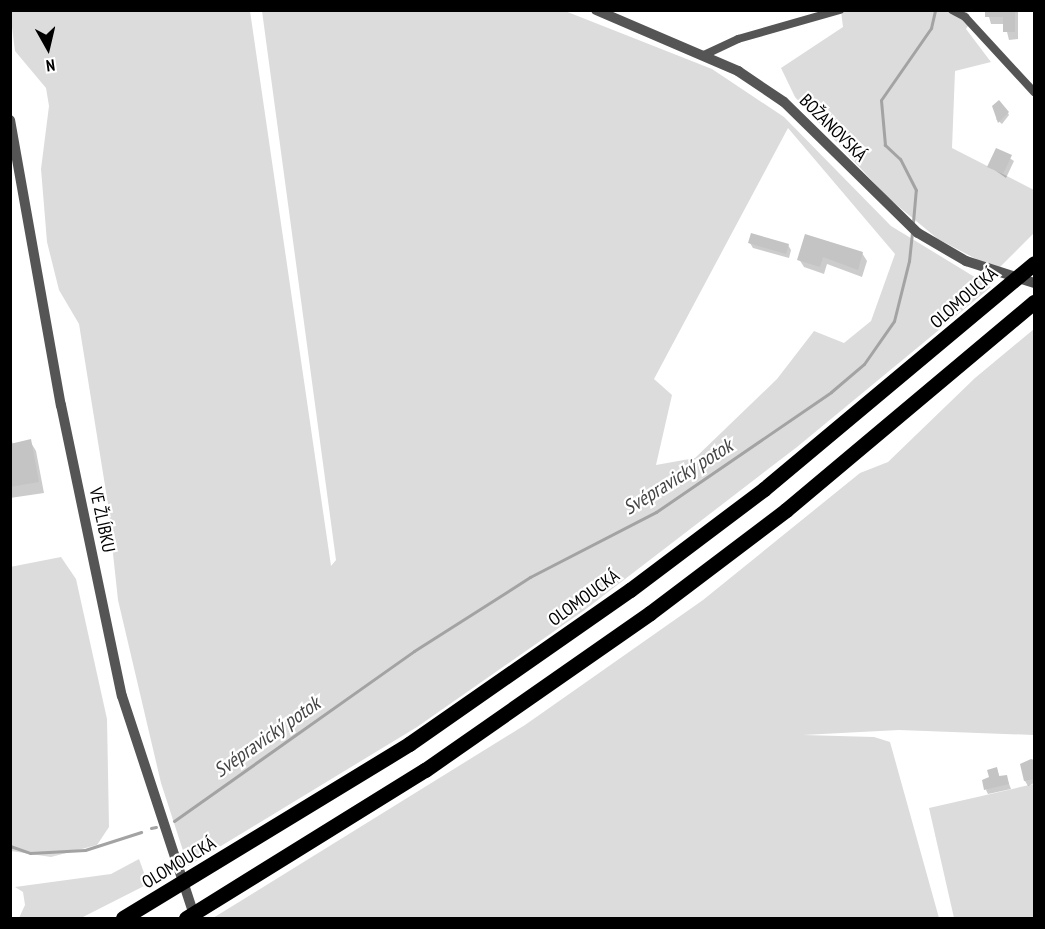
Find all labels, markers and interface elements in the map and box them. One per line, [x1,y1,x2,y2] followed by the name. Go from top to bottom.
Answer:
[18,18,78,78] north arrow
[45,55,56,76] text: N
[795,90,871,166] street label: BOŽANOVSKÁ
[926,263,1002,333] street label: OLOMOUCKÁ
[619,434,737,520] water label: Svépravický potok
[85,485,119,555] street label: VE ŽLÍBKU
[544,565,624,631] street label: OLOMOUCKÁ
[209,691,325,783] water label: Svépravický potok
[138,833,220,893] street label: OLOMOUCKÁ

